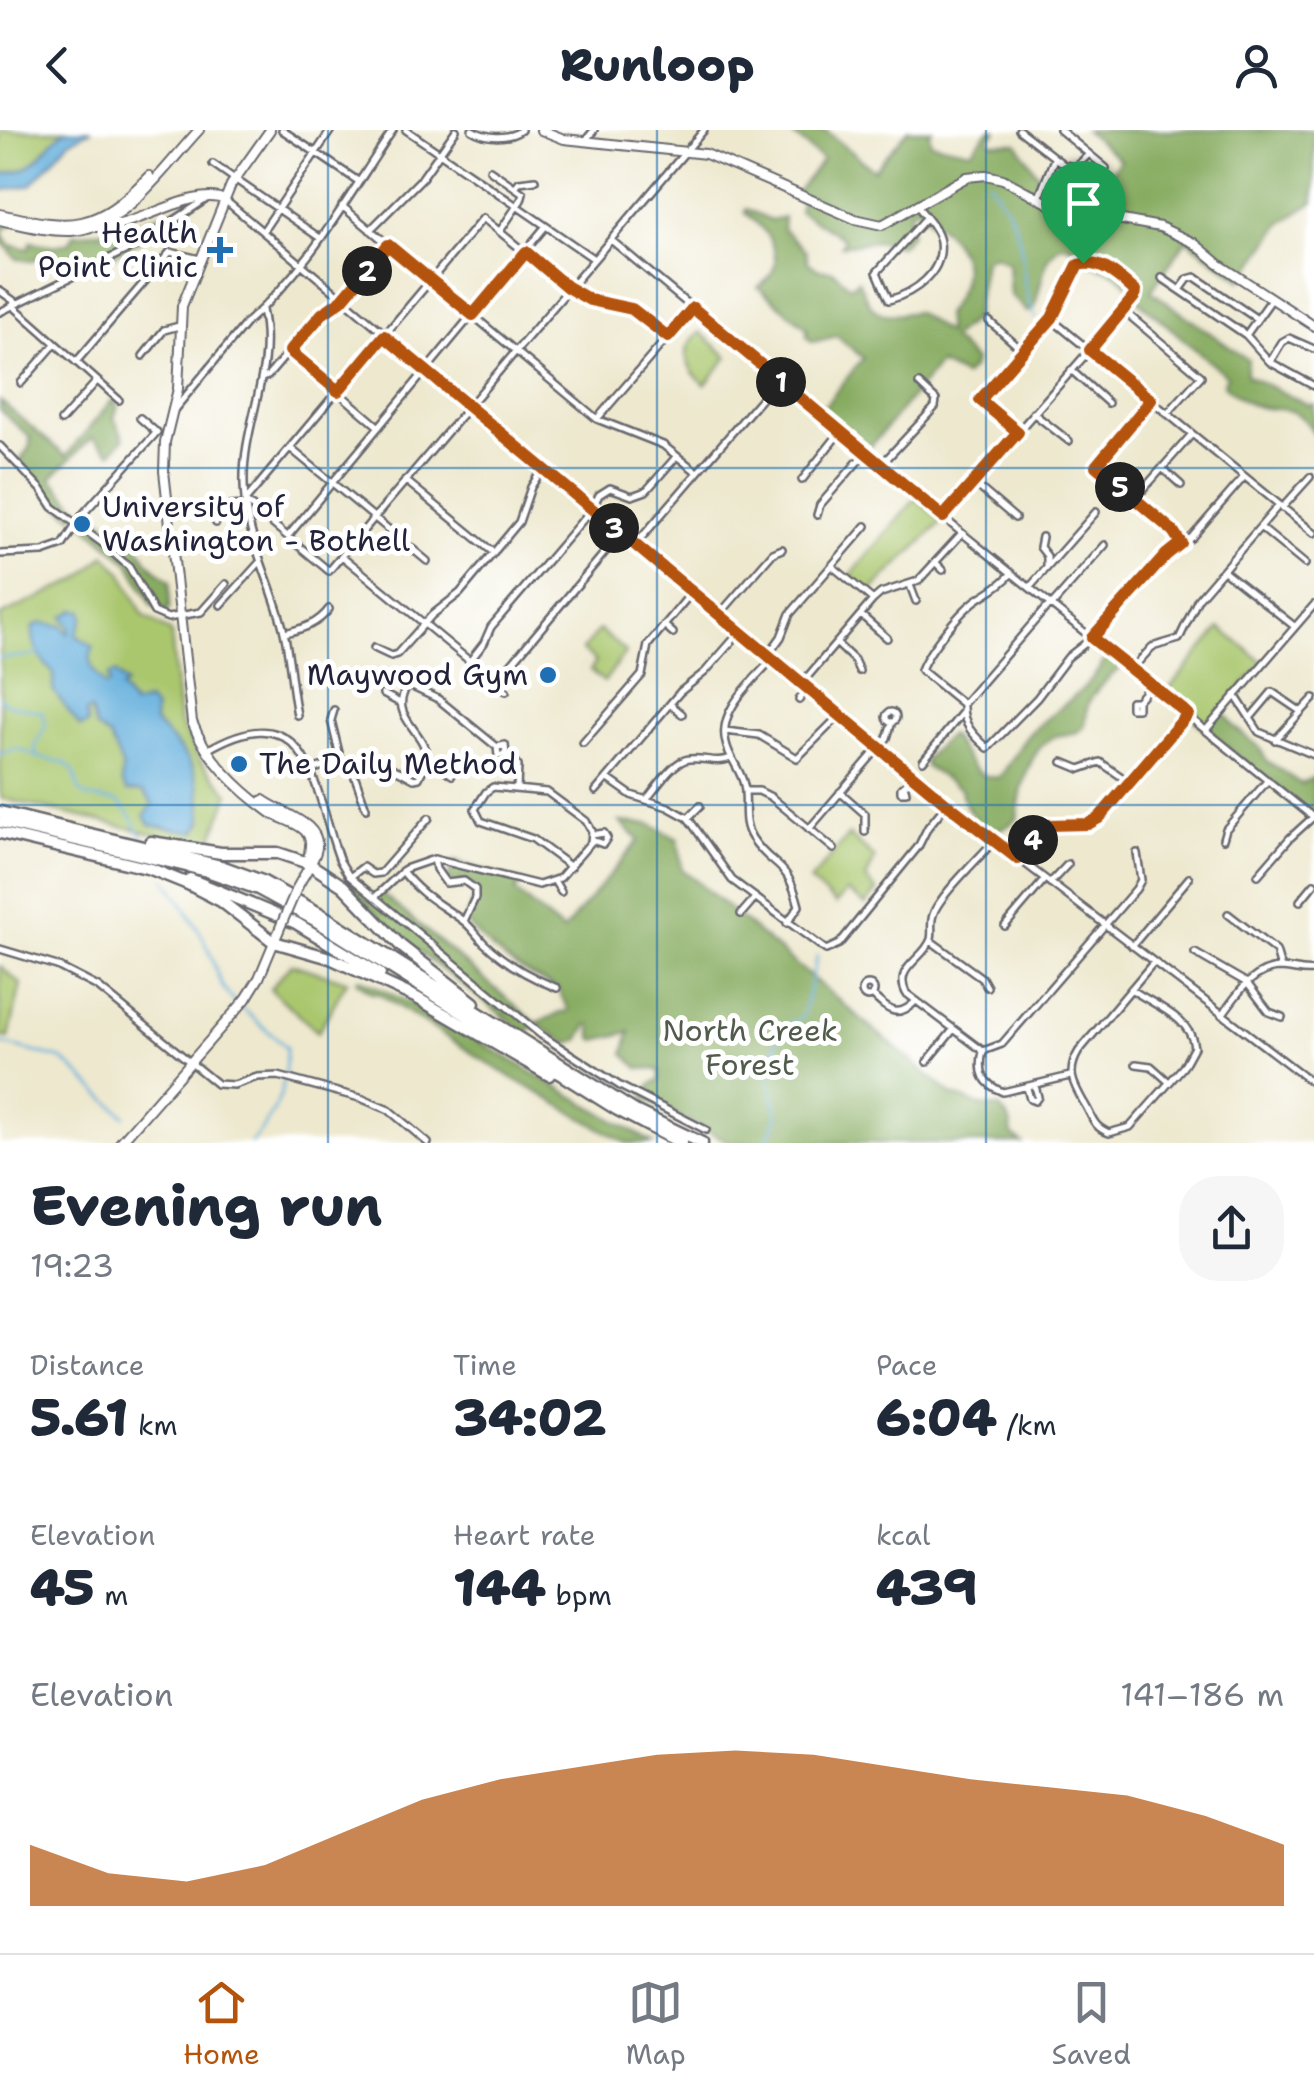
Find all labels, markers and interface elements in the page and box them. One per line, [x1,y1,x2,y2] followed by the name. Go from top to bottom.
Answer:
[560,35,754,95] text: Runloop
[30,38,85,93] icon: back
[1229,38,1284,93] icon: person
[1041,161,1126,264] pin
[1056,176,1111,231] icon: arrive
[38,212,198,287] place label: Health Point Clinic
[207,237,233,263] marker: Health Point Clinic
[342,246,392,296] pin: 2
[357,252,377,290] text: 2
[756,357,806,407] pin: 1
[775,363,787,401] text: 1
[1095,462,1145,512] pin: 5
[1111,468,1129,506] text: 5
[102,486,410,561] place label: University of Washington - Bothell
[589,503,639,553] pin: 3
[604,509,624,547] text: 3
[71,513,93,535] marker: University of Washington - Bothell
[307,654,528,695] place label: Maywood Gym
[537,664,559,686] marker: Maywood Gym
[259,743,517,784] place label: The Daily Method
[228,753,250,775] marker: The Daily Method
[1008,815,1058,865] pin: 4
[1023,821,1043,859] text: 4
[662,1010,838,1085] park label: North Creek Forest
[30,1169,382,1243] text: Evening run
[1179,1176,1284,1281] button: share
[30,1244,114,1287] text: 19:23
[30,1346,145,1384] text: Distance
[453,1346,517,1384] text: Time
[876,1346,938,1384] text: Pace
[30,1384,128,1451] text: 5.61
[453,1384,606,1451] text: 34:02
[876,1384,997,1451] text: 6:04
[128,1406,178,1444] text: km
[997,1406,1057,1444] text: /km
[30,1516,155,1554] text: Elevation
[453,1516,596,1554] text: Heart rate
[876,1516,930,1554] text: kcal
[30,1554,95,1621] text: 45
[453,1554,546,1621] text: 144
[876,1554,978,1621] text: 439
[95,1576,129,1614] text: m
[546,1576,612,1614] text: bpm
[30,1673,173,1716] text: Elevation
[1120,1673,1284,1716] text: 141–186 m
[183,1975,260,2073] tab: Home
[626,1975,686,2073] tab: Map
[1052,1975,1131,2073] tab: Saved

